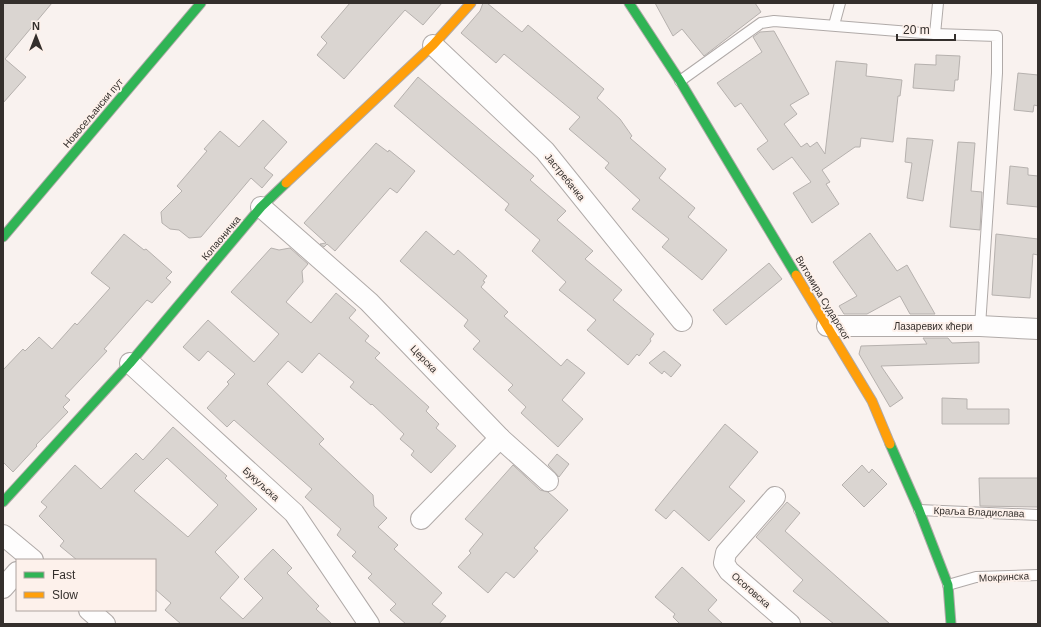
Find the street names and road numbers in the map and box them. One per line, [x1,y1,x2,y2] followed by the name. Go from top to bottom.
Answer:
[61,76,125,150] street label: Новосељански пут
[543,151,588,203] street label: Јастребачка
[199,213,243,262] street label: Копаоничка
[794,254,853,342] street label: Витомира Сударског
[894,321,972,332] street label: Лазаревих кћери
[408,343,440,375] street label: Церска
[241,465,282,503] street label: Букуљска
[933,505,1025,519] street label: Краља Владислава
[729,570,773,610] street label: Осоговска
[979,570,1030,584] street label: Мокринска

